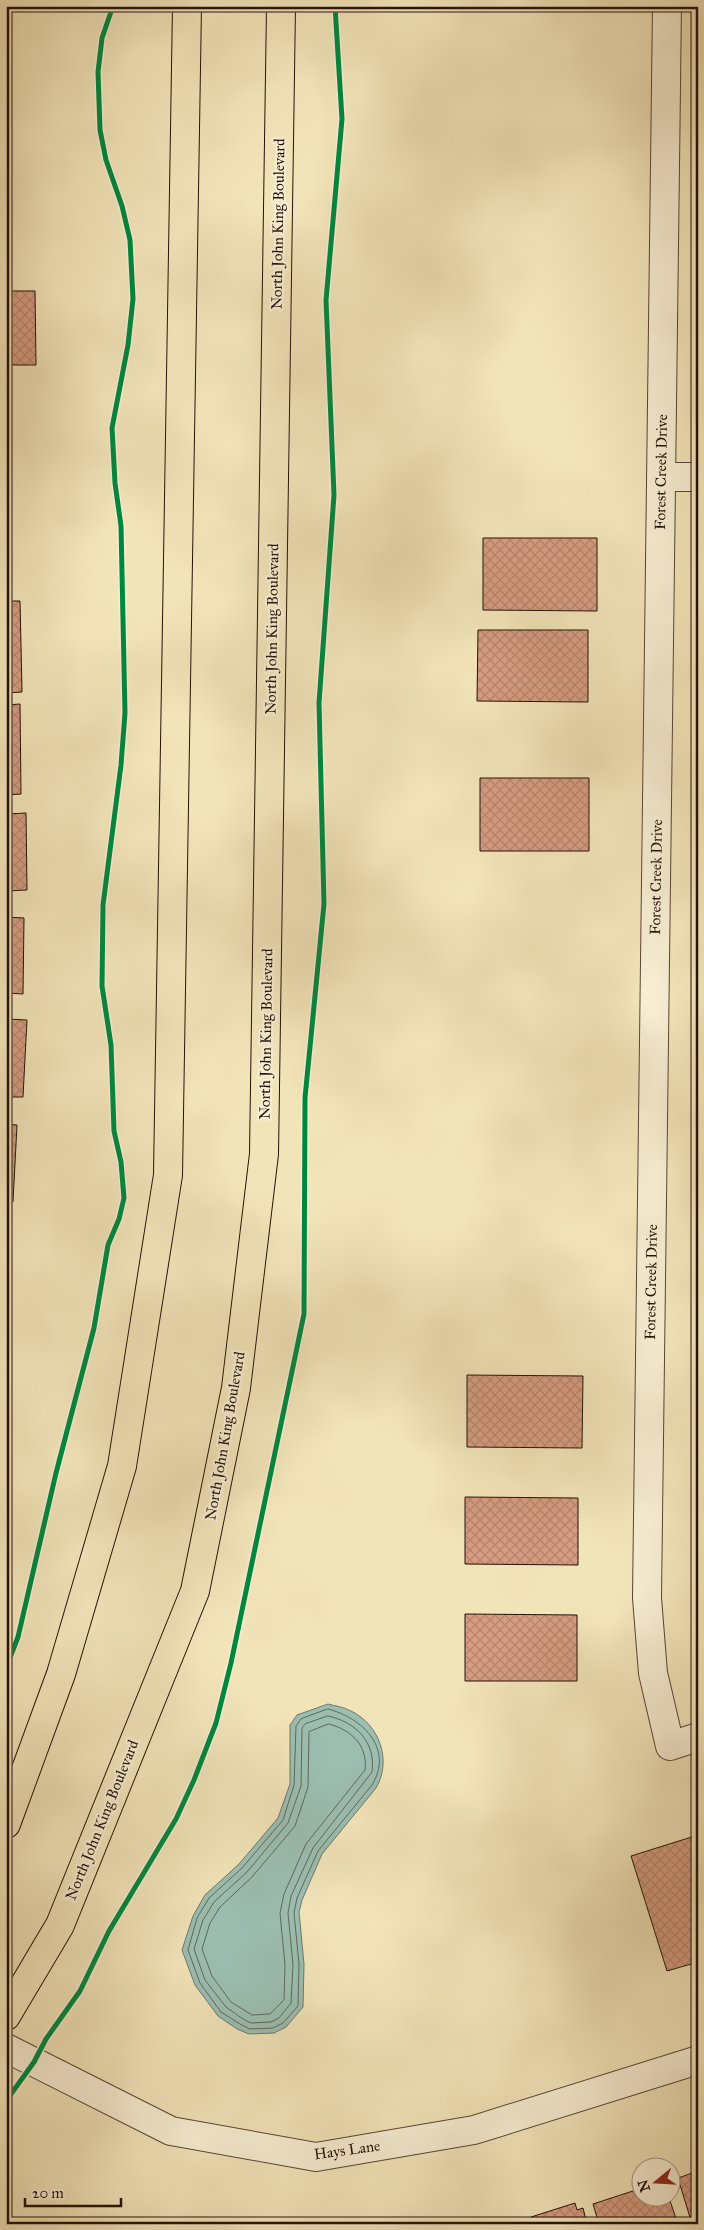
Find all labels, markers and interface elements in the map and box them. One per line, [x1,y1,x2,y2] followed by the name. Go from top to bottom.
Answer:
[268,138,289,310] street label: North John King Boulevard
[651,414,671,530] street label: Forest Creek Drive
[262,543,283,715] street label: North John King Boulevard
[646,819,666,935] street label: Forest Creek Drive
[256,948,277,1120] street label: North John King Boulevard
[641,1224,661,1340] street label: Forest Creek Drive
[201,1350,250,1522] street label: North John King Boulevard
[62,1737,143,1903] street label: North John King Boulevard
[313,2136,381,2164] street label: Hays Lane
[632,2158,682,2208] north arrow
[25,2175,121,2207] scale bar
[634,2177,654,2194] text: N
[32,2184,64,2202] text: 20 m

